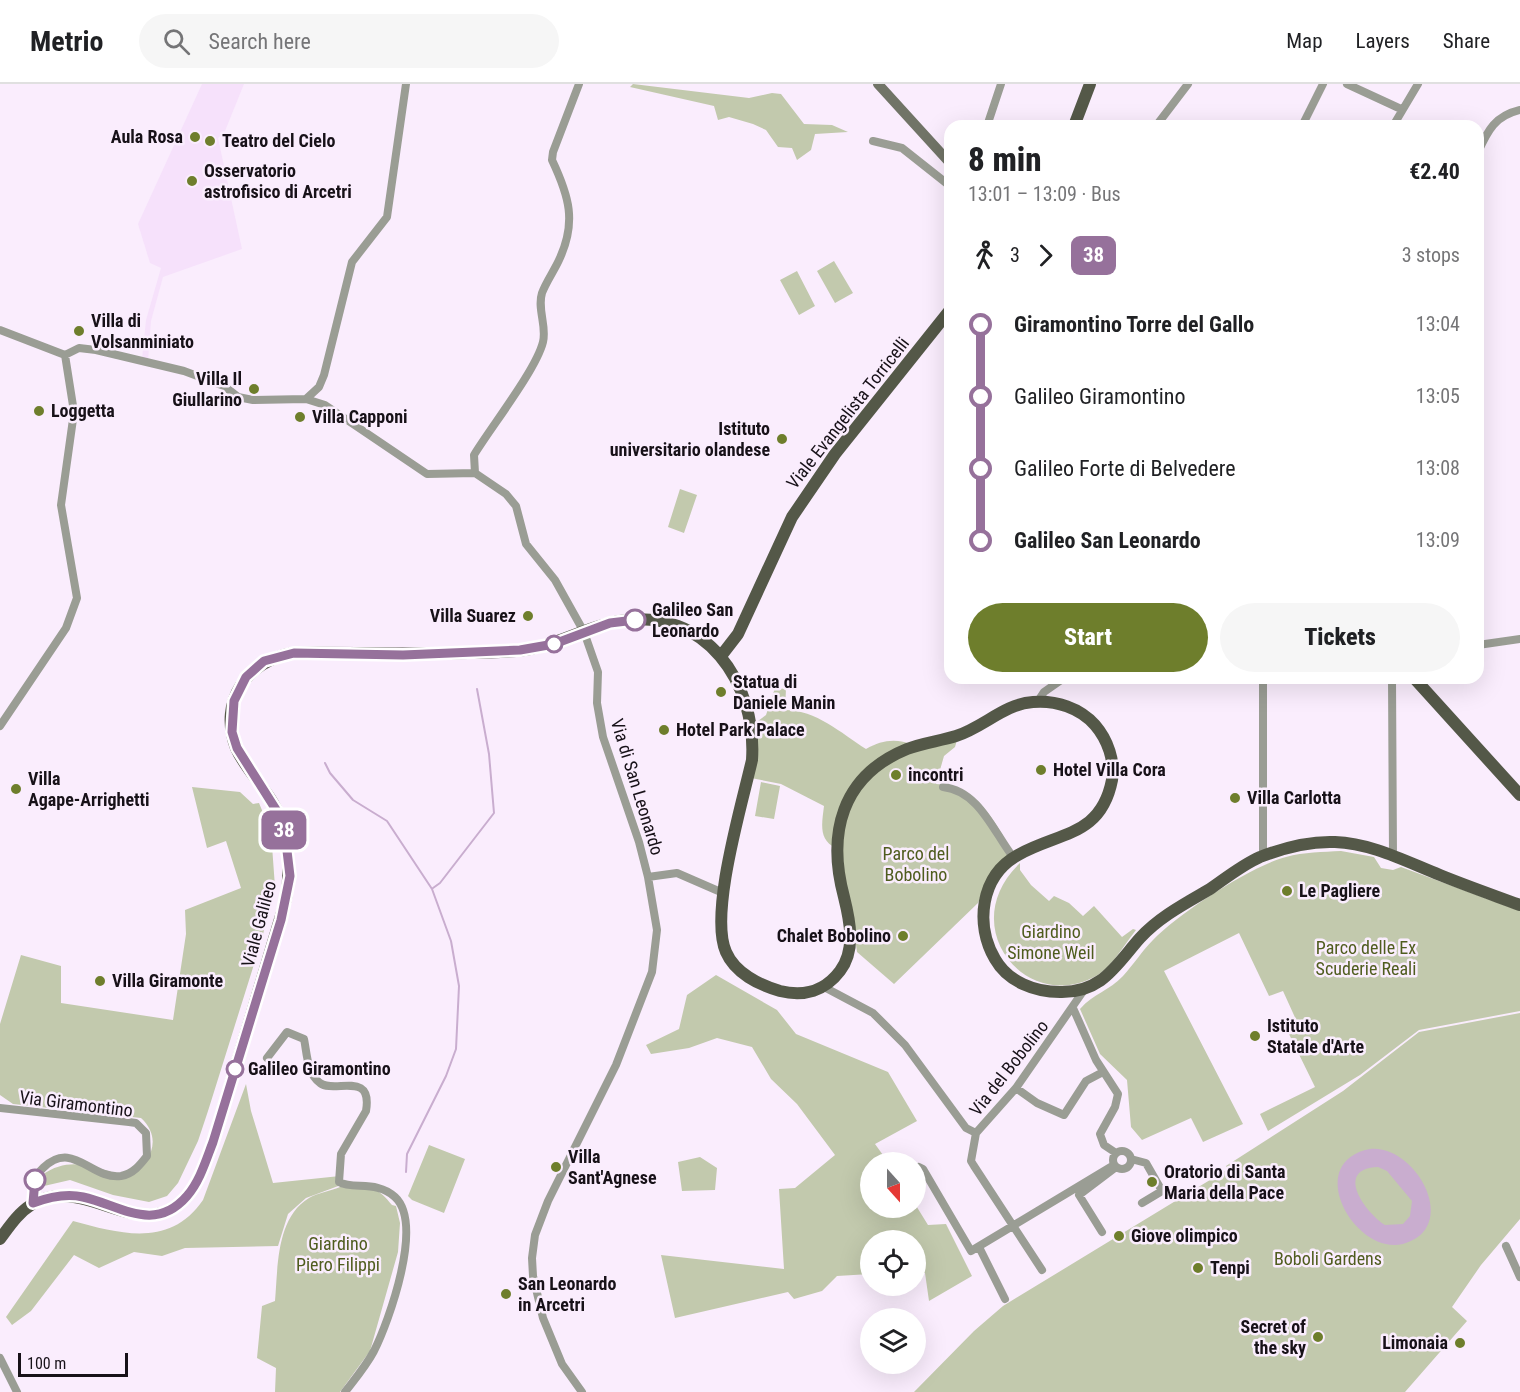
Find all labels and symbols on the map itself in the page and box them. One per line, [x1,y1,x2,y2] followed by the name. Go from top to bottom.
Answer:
[111,126,183,147] place label: Aula Rosa
[188,130,202,144] marker: Aula Rosa
[222,130,336,151] place label: Teatro del Cielo
[203,134,217,148] marker: Teatro del Cielo
[204,160,352,202] place label: Osservatorio astrofisico di Arcetri
[185,174,199,188] marker: Osservatorio astrofisico di Arcetri
[91,310,194,352] place label: Villa di Volsanminiato
[72,324,86,338] marker: Villa di Volsanminiato
[782,333,913,493] street label: Viale Evangelista Torricelli
[172,368,242,410] place label: Villa Il Giullarino
[247,382,261,396] marker: Villa Il Giullarino
[51,400,115,421] place label: Loggetta
[32,404,46,418] marker: Loggetta
[312,406,408,427] place label: Villa Capponi
[293,410,307,424] marker: Villa Capponi
[610,418,770,460] place label: Istituto universitario olandese
[775,432,789,446] marker: Istituto universitario olandese
[652,599,733,641] place label: Galileo San Leonardo
[430,605,516,626] place label: Villa Suarez
[521,609,535,623] marker: Villa Suarez
[624,609,646,631] marker: Galileo San Leonardo
[545,635,563,653] unlabelled marker
[733,671,835,713] place label: Statua di Daniele Manin
[714,685,728,699] marker: Statua di Daniele Manin
[607,716,668,858] street label: Via di San Leonardo
[676,719,805,740] place label: Hotel Park Palace
[657,723,671,737] marker: Hotel Park Palace
[1053,759,1166,780] place label: Hotel Villa Cora
[1034,763,1048,777] marker: Hotel Villa Cora
[908,764,964,785] place label: incontri
[28,768,150,810] place label: Villa Agape-Arrighetti
[889,768,903,782] marker: incontri
[9,782,23,796] marker: Villa Agape-Arrighetti
[1247,787,1341,808] place label: Villa Carlotta
[1228,791,1242,805] marker: Villa Carlotta
[257,810,311,850] line badge: 38
[883,843,949,885] park label: Parco del Bobolino
[237,878,280,969] street label: Viale Galileo
[1299,880,1381,901] place label: Le Pagliere
[1280,884,1294,898] marker: Le Pagliere
[1007,921,1095,963] park label: Giardino Simone Weil
[777,925,891,946] place label: Chalet Bobolino
[896,929,910,943] marker: Chalet Bobolino
[1316,937,1416,979] park label: Parco delle Ex Scuderie Reali
[112,970,224,991] place label: Villa Giramonte
[93,974,107,988] marker: Villa Giramonte
[1267,1015,1364,1057] place label: Istituto Statale d'Arte
[965,1016,1052,1120] street label: Via del Bobolino
[1248,1029,1262,1043] marker: Istituto Statale d'Arte
[248,1058,391,1079] place label: Galileo Giramontino
[226,1060,244,1078] marker: Galileo Giramontino
[18,1086,134,1121] street label: Via Giramontino
[568,1146,657,1188] place label: Villa Sant'Agnese
[860,1152,926,1218] north arrow
[549,1160,563,1174] marker: Villa Sant'Agnese
[1164,1161,1286,1203] place label: Oratorio di Santa Maria della Pace
[24,1169,46,1191] unlabelled marker
[1145,1175,1159,1189] marker: Oratorio di Santa Maria della Pace
[1131,1225,1238,1246] place label: Giove olimpico
[1112,1229,1126,1243] marker: Giove olimpico
[296,1233,380,1275] park label: Giardino Piero Filippi
[1274,1248,1382,1269] park label: Boboli Gardens
[1210,1257,1250,1278] place label: Tenpi
[1191,1261,1205,1275] marker: Tenpi
[518,1273,616,1315] place label: San Leonardo in Arcetri
[499,1287,513,1301] marker: San Leonardo in Arcetri
[1240,1316,1306,1358] place label: Secret of the sky
[1311,1330,1325,1344] marker: Secret of the sky
[1382,1332,1448,1353] place label: Limonaia
[1453,1336,1467,1350] marker: Limonaia
[18,1350,128,1378] scale bar

